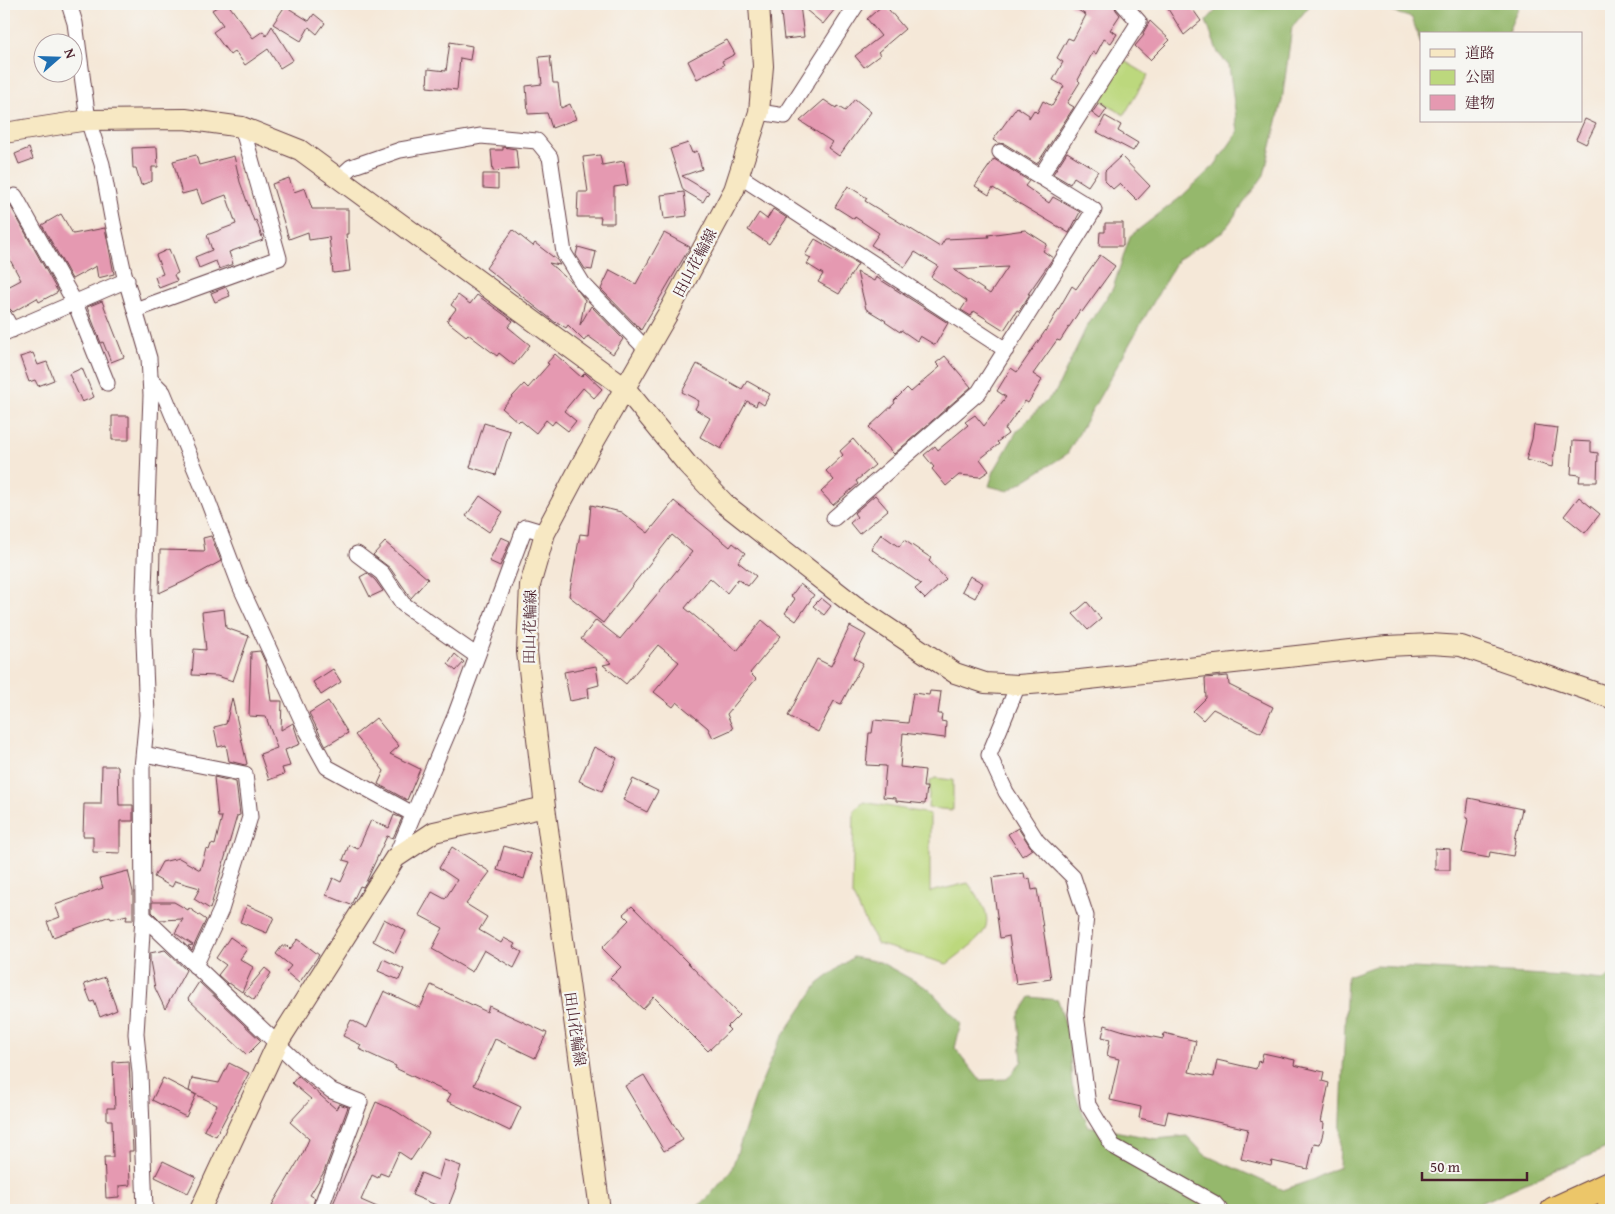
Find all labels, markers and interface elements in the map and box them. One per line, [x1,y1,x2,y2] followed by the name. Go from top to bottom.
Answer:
[32,32,82,82] north arrow
[1420,32,1582,122] legend
[1465,42,1495,63] text: 道路
[59,46,81,62] text: N
[1465,66,1495,87] text: 公園
[1465,92,1495,113] text: 建物
[668,225,721,301] street label: 田山花輪線
[518,589,541,665] street label: 田山花輪線
[560,990,591,1068] street label: 田山花輪線
[1422,1149,1528,1181] scale bar
[1430,1156,1461,1177] text: 50 m

